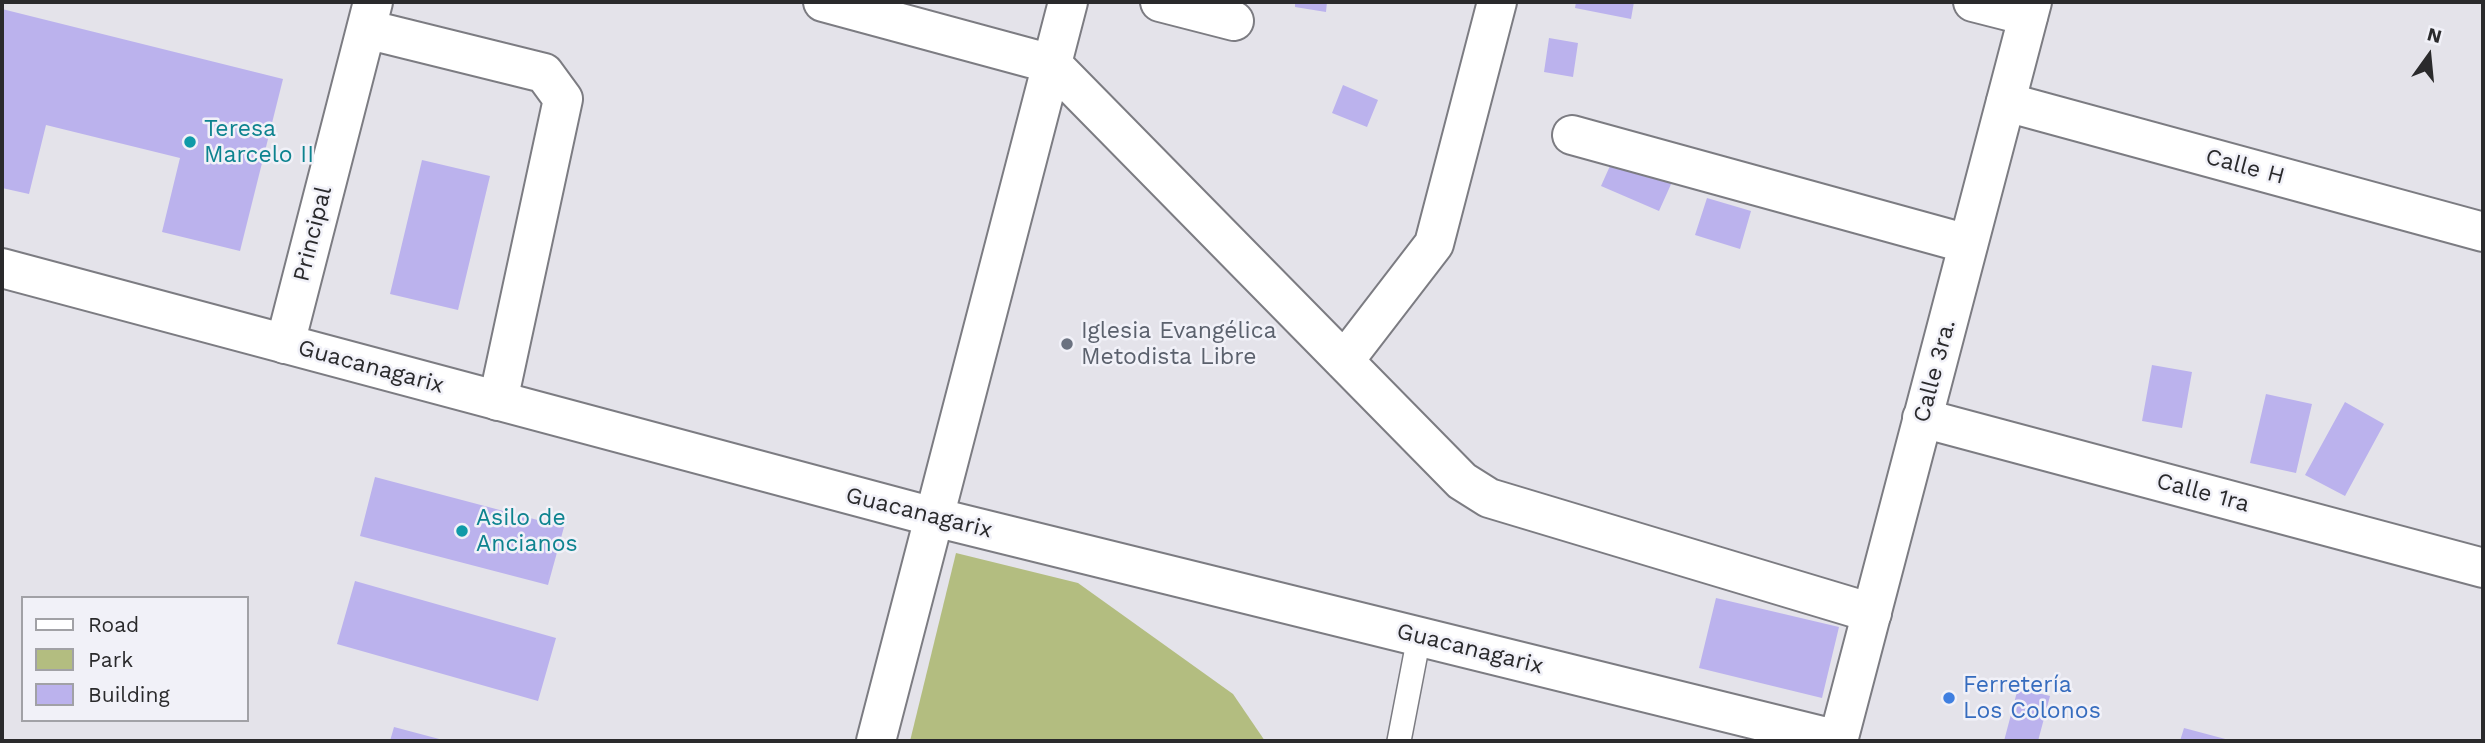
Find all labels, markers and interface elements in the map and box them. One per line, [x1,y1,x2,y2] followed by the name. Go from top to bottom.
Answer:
[2394,21,2464,91] north arrow
[2425,22,2444,48] text: N
[204,115,314,169] place label: Teresa Marcelo II
[182,134,198,150] marker: Teresa Marcelo II
[2202,143,2288,191] street label: Calle H
[288,183,338,285] street label: Principal
[1908,316,1962,426] street label: Calle 3ra.
[1081,317,1277,371] place label: Iglesia Evangélica Metodista Libre
[295,334,447,400] street label: Guacanagarix
[1059,336,1075,352] marker: Iglesia Evangélica Metodista Libre
[2154,467,2252,519] street label: Calle 1ra
[843,481,995,545] street label: Guacanagarix
[476,504,578,558] place label: Asilo de Ancianos
[454,523,470,539] marker: Asilo de Ancianos
[21,596,248,722] legend
[88,612,139,637] text: Road
[1394,617,1546,681] street label: Guacanagarix
[88,647,133,672] text: Park
[1963,671,2101,725] place label: Ferretería Los Colonos
[88,682,170,707] text: Building
[1941,690,1957,706] marker: Ferretería Los Colonos

